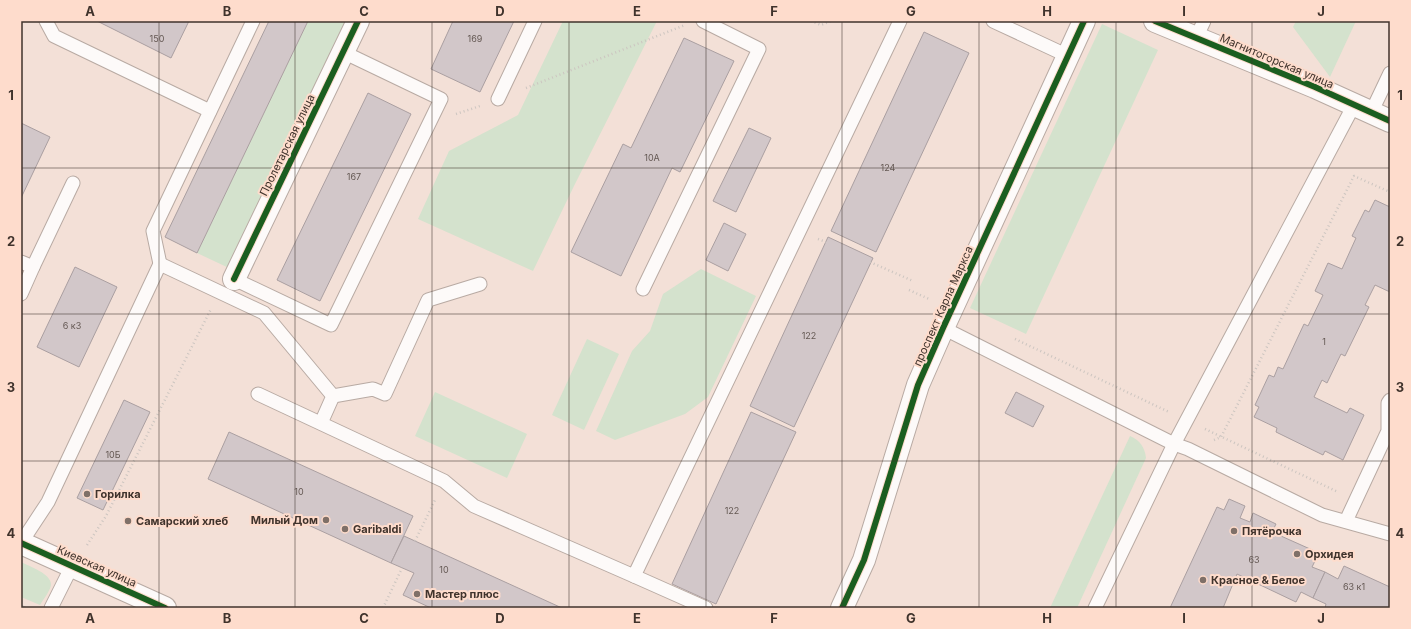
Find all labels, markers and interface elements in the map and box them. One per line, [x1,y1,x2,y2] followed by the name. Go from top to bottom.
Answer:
[85,3,95,19] text: A
[223,3,232,19] text: B
[359,3,369,19] text: C
[495,3,505,19] text: D
[633,3,641,19] text: E
[770,3,778,19] text: F
[906,3,916,19] text: G
[1042,3,1052,19] text: H
[1182,3,1186,19] text: I
[1317,3,1325,19] text: J
[1218,31,1336,91] street label: Магнитогорская улица
[150,33,165,44] house number: 150
[468,33,483,44] house number: 169
[8,87,14,103] text: 1
[1397,87,1403,103] text: 1
[256,92,318,198] street label: Пролетарская улица
[644,152,660,163] house number: 10А
[881,162,896,173] house number: 124
[347,171,361,182] house number: 167
[7,233,15,249] text: 2
[1396,233,1404,249] text: 2
[910,244,976,368] street label: проспект Карла Маркса
[63,320,82,331] house number: 6 к3
[802,330,816,341] house number: 122
[1322,336,1326,347] house number: 1
[7,379,15,395] text: 3
[1396,379,1404,395] text: 3
[105,449,121,460] house number: 10Б
[294,486,304,497] house number: 10
[95,487,141,501] place label: Горилка
[82,489,92,499] marker: Горилка
[725,505,739,516] house number: 122
[251,513,318,527] place label: Милый Дом
[136,514,229,528] place label: Самарский хлеб
[321,515,331,525] marker: Милый Дом
[123,516,133,526] marker: Самарский хлеб
[353,522,402,536] place label: Garibaldi
[340,524,350,534] marker: Garibaldi
[1242,524,1302,538] place label: Пятёрочка
[7,525,16,541] text: 4
[1396,525,1405,541] text: 4
[1229,526,1239,536] marker: Пятёрочка
[55,542,139,590] street label: Киевская улица
[1305,547,1354,561] place label: Орхидея
[1292,549,1302,559] marker: Орхидея
[1248,554,1260,565] house number: 63
[439,564,449,575] house number: 10
[1211,573,1306,587] place label: Красное & Белое
[1198,575,1208,585] marker: Красное & Белое
[1343,581,1365,592] house number: 63 к1
[425,587,499,601] place label: Мастер плюс
[412,589,422,599] marker: Мастер плюс
[85,610,95,626] text: A
[223,610,232,626] text: B
[359,610,369,626] text: C
[495,610,505,626] text: D
[633,610,641,626] text: E
[770,610,778,626] text: F
[906,610,916,626] text: G
[1042,610,1052,626] text: H
[1182,610,1186,626] text: I
[1317,610,1325,626] text: J

